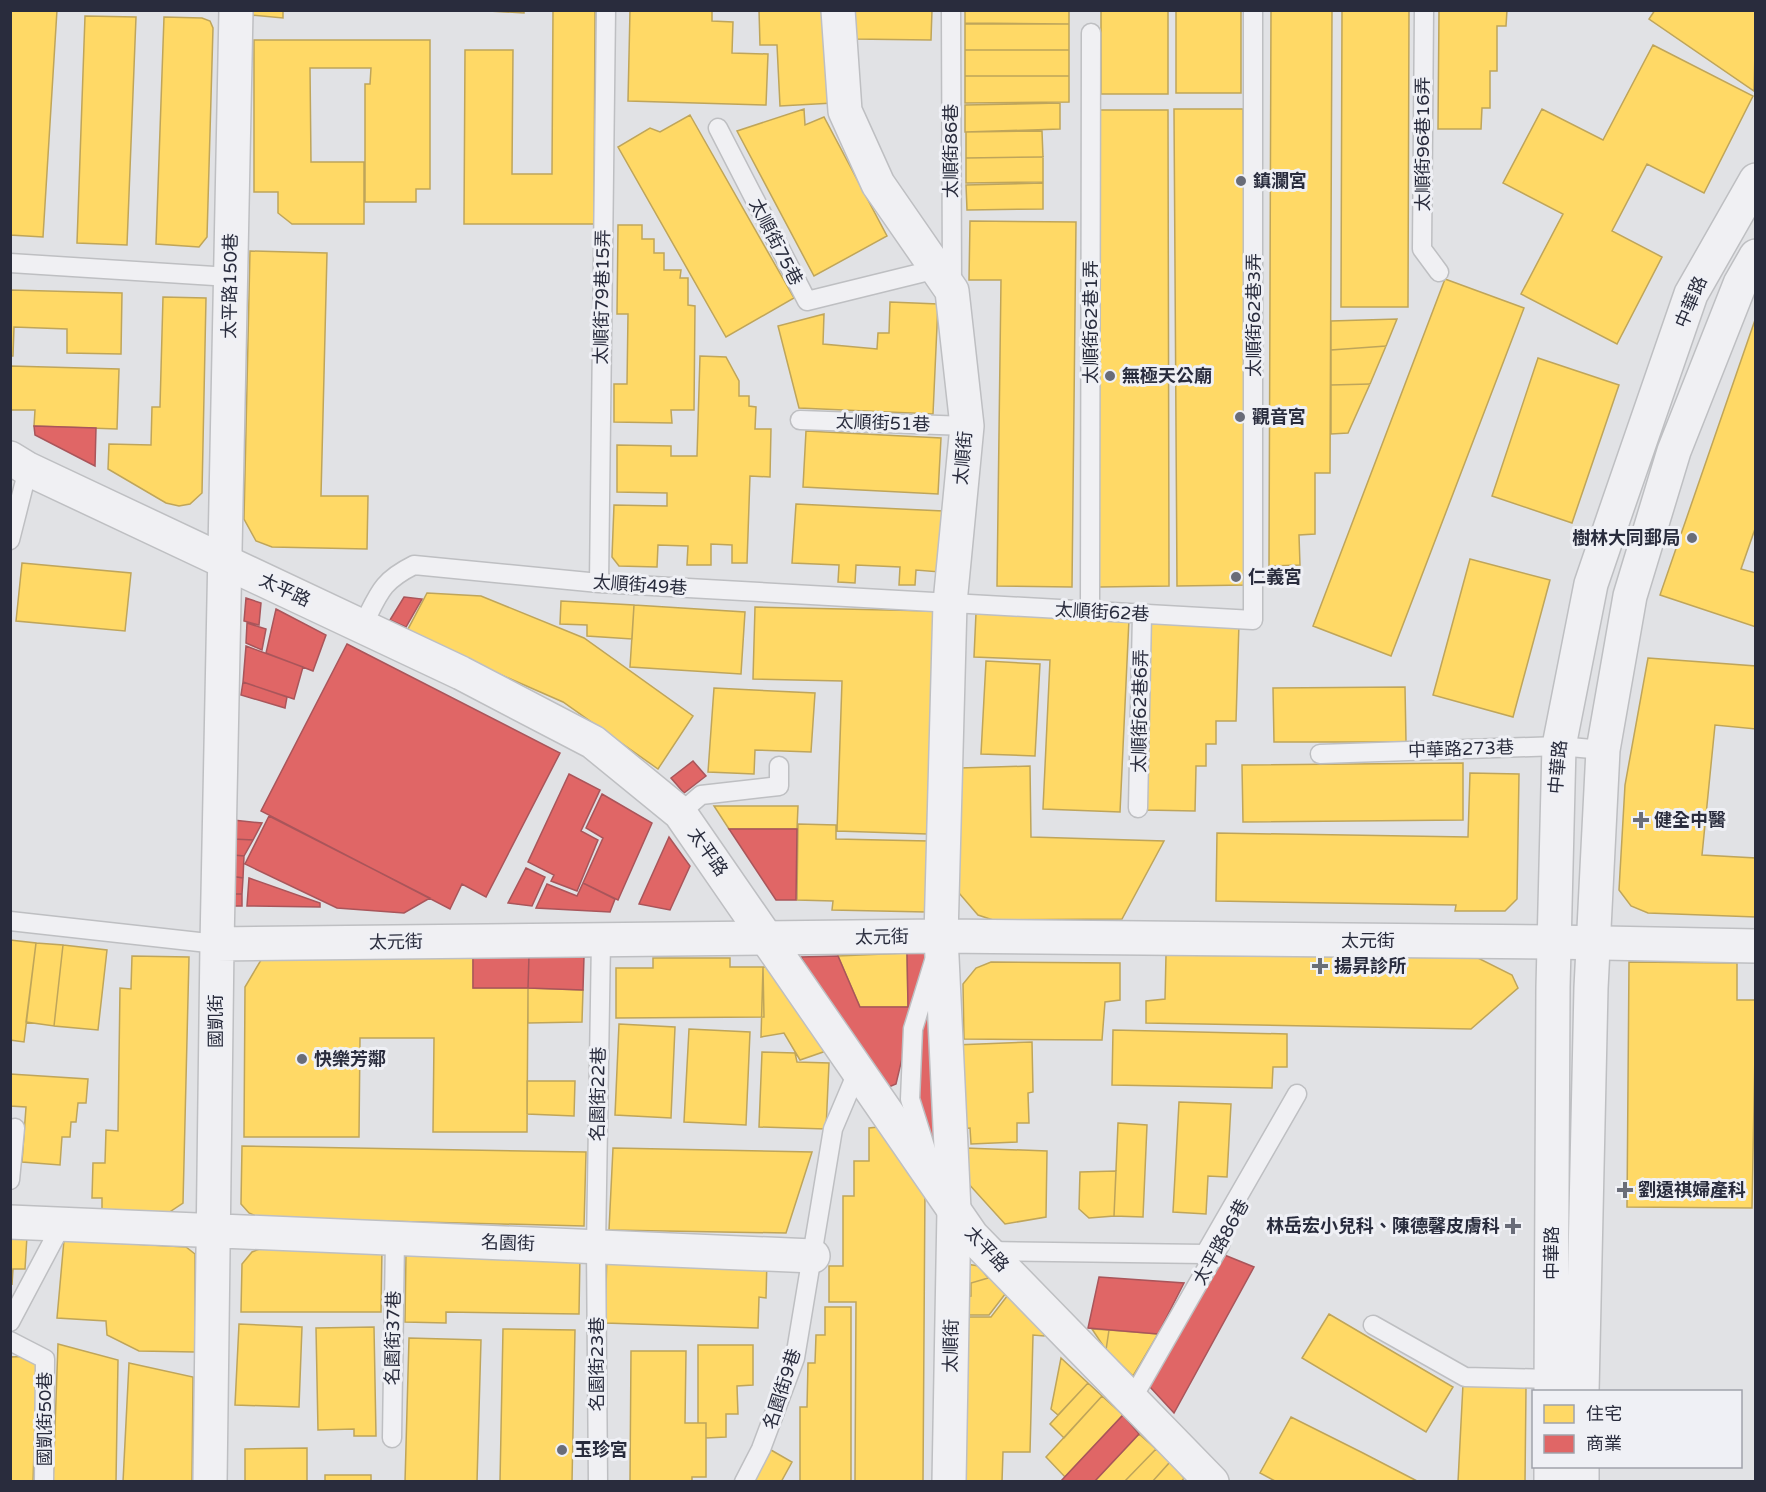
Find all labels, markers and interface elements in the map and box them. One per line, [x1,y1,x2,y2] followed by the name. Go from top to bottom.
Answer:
[1412,76,1434,212] street label: 太順街96巷16弄
[940,104,962,198] street label: 太順街86巷
[1253,170,1307,192] place label: 鎮瀾宮
[1234,174,1248,188] marker: 鎮瀾宮
[745,195,807,289] street label: 太順街75巷
[590,229,614,365] street label: 太順街79巷15弄
[218,233,242,339] street label: 太平路150巷
[1243,253,1265,377] street label: 太順街62巷3弄
[1080,260,1102,384] street label: 太順街62巷1弄
[1670,273,1712,331] street label: 中華路
[1122,365,1212,387] place label: 無極天公廟
[1103,369,1117,383] marker: 無極天公廟
[1252,406,1306,428] place label: 觀音宮
[835,410,931,436] street label: 太順街51巷
[1233,410,1247,424] marker: 觀音宮
[950,430,976,486] street label: 太順街
[1572,527,1680,549] place label: 樹林大同郵局
[1685,531,1699,545] marker: 樹林大同郵局
[1248,566,1302,588] place label: 仁義宮
[256,569,314,611] street label: 太平路
[1229,570,1243,584] marker: 仁義宮
[592,571,688,599] street label: 太順街49巷
[1054,599,1150,625] street label: 太順街62巷
[1128,649,1152,773] street label: 太順街62巷6弄
[1408,736,1514,762] street label: 中華路273巷
[1545,739,1571,795] street label: 中華路
[1654,809,1726,831] place label: 健全中醫
[1632,811,1650,829] marker: 健全中醫
[684,824,732,880] street label: 太平路
[855,926,909,948] street label: 太元街
[1341,930,1395,952] street label: 太元街
[369,931,423,953] street label: 太元街
[1334,955,1406,977] place label: 揚昇診所
[1311,957,1329,975] marker: 揚昇診所
[205,994,227,1048] street label: 國凱街
[586,1047,610,1141] street label: 名園街22巷
[314,1048,386,1070] place label: 快樂芳鄰
[295,1052,309,1066] marker: 快樂芳鄰
[1638,1179,1746,1201] place label: 劉遠祺婦產科
[1616,1181,1634,1199] marker: 劉遠祺婦產科
[1188,1195,1254,1289] street label: 太平路86巷
[1266,1215,1500,1237] place label: 林岳宏小兒科、陳德馨皮膚科
[1504,1217,1522,1235] marker: 林岳宏小兒科、陳德馨皮膚科
[961,1222,1013,1276] street label: 太平路
[1541,1226,1563,1280] street label: 中華路
[481,1231,535,1255] street label: 名園街
[381,1291,405,1385] street label: 名園街37巷
[586,1317,608,1411] street label: 名園街23巷
[940,1319,962,1373] street label: 太順街
[759,1346,805,1432] street label: 名園街9巷
[34,1372,56,1466] street label: 國凱街50巷
[1532,1390,1742,1468] legend
[1586,1403,1622,1425] text: 住宅
[1586,1433,1622,1455] text: 商業
[574,1439,628,1461] place label: 玉珍宮
[555,1443,569,1457] marker: 玉珍宮

